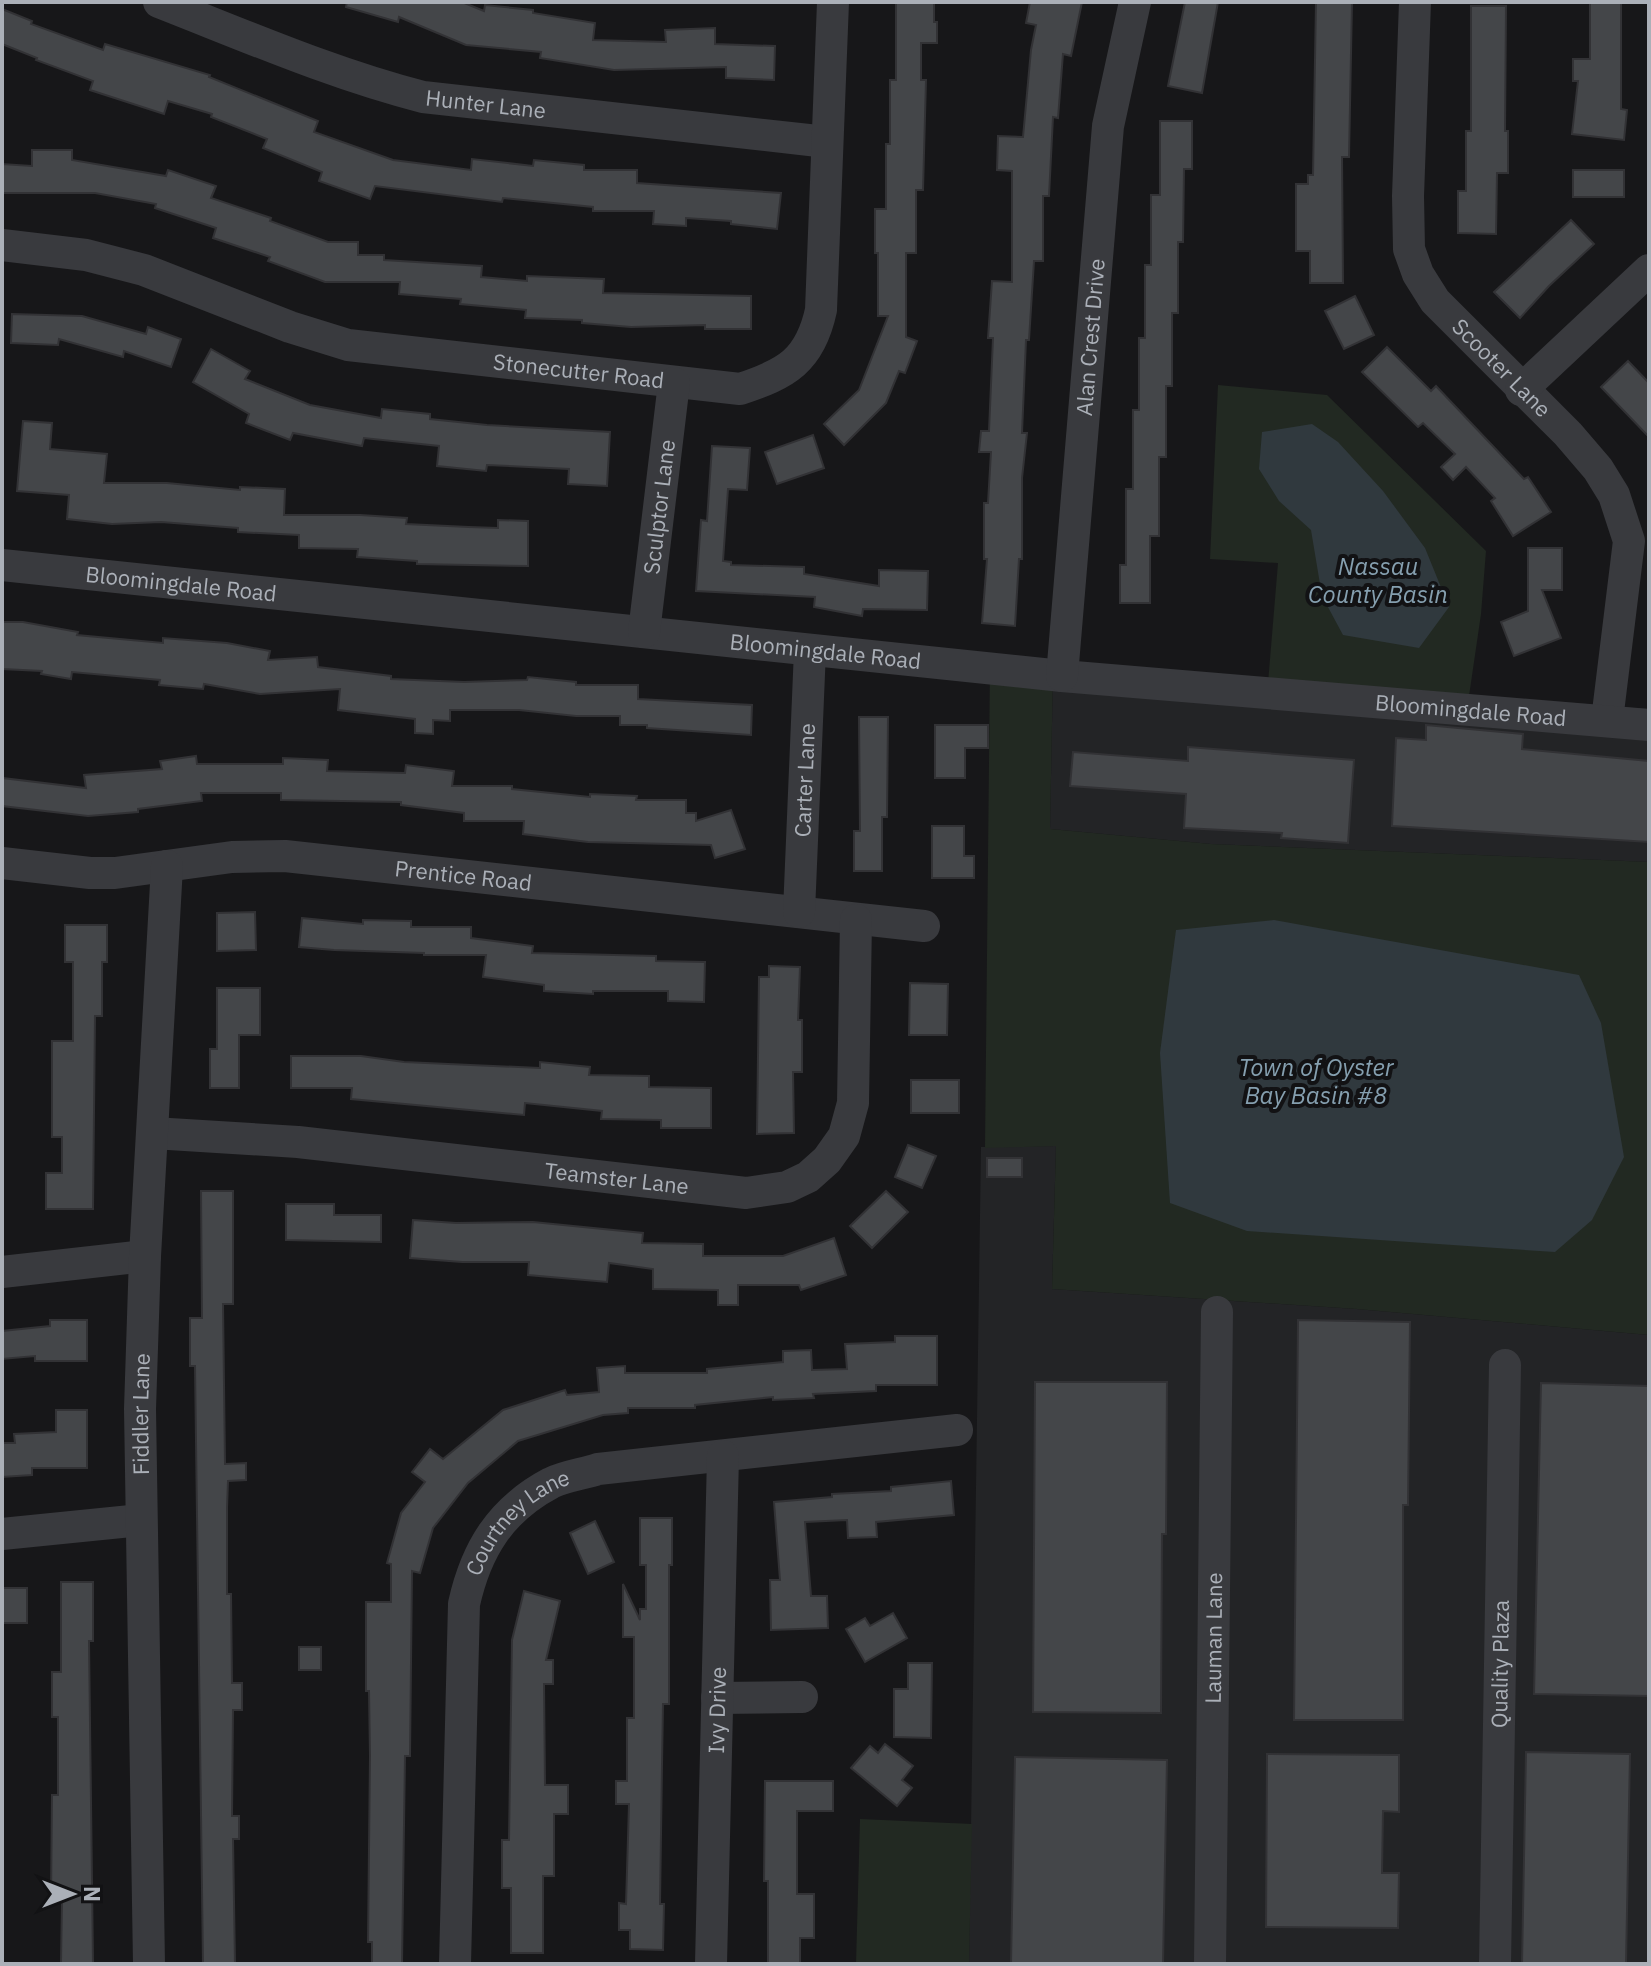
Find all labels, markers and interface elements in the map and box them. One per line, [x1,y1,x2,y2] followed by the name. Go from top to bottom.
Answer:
[424,82,548,125] street label: Hunter Lane
[1069,257,1111,417] street label: Alan Crest Drive
[1446,312,1558,423] street label: Scooter Lane
[492,346,666,394] street label: Stonecutter Road
[636,438,681,576] street label: Sculptor Lane
[1308,550,1448,610] water label: Nassau County Basin
[84,559,278,608] street label: Bloomingdale Road
[728,626,923,675] street label: Bloomingdale Road
[1374,687,1568,732] street label: Bloomingdale Road
[787,723,821,838] street label: Carter Lane
[393,853,533,897] street label: Prentice Road
[1239,1051,1395,1111] water label: Town of Oyster Bay Basin #8
[543,1155,690,1200] street label: Teamster Lane
[125,1353,156,1475] street label: Fiddler Lane
[458,1462,573,1579] street label: Courtney Lane
[1198,1572,1228,1704] street label: Lauman Lane
[1484,1599,1515,1728] street label: Quality Plaza
[701,1666,732,1754] street label: Ivy Drive
[32,1854,112,1934] north arrow
[78,1886,107,1902] text: N

